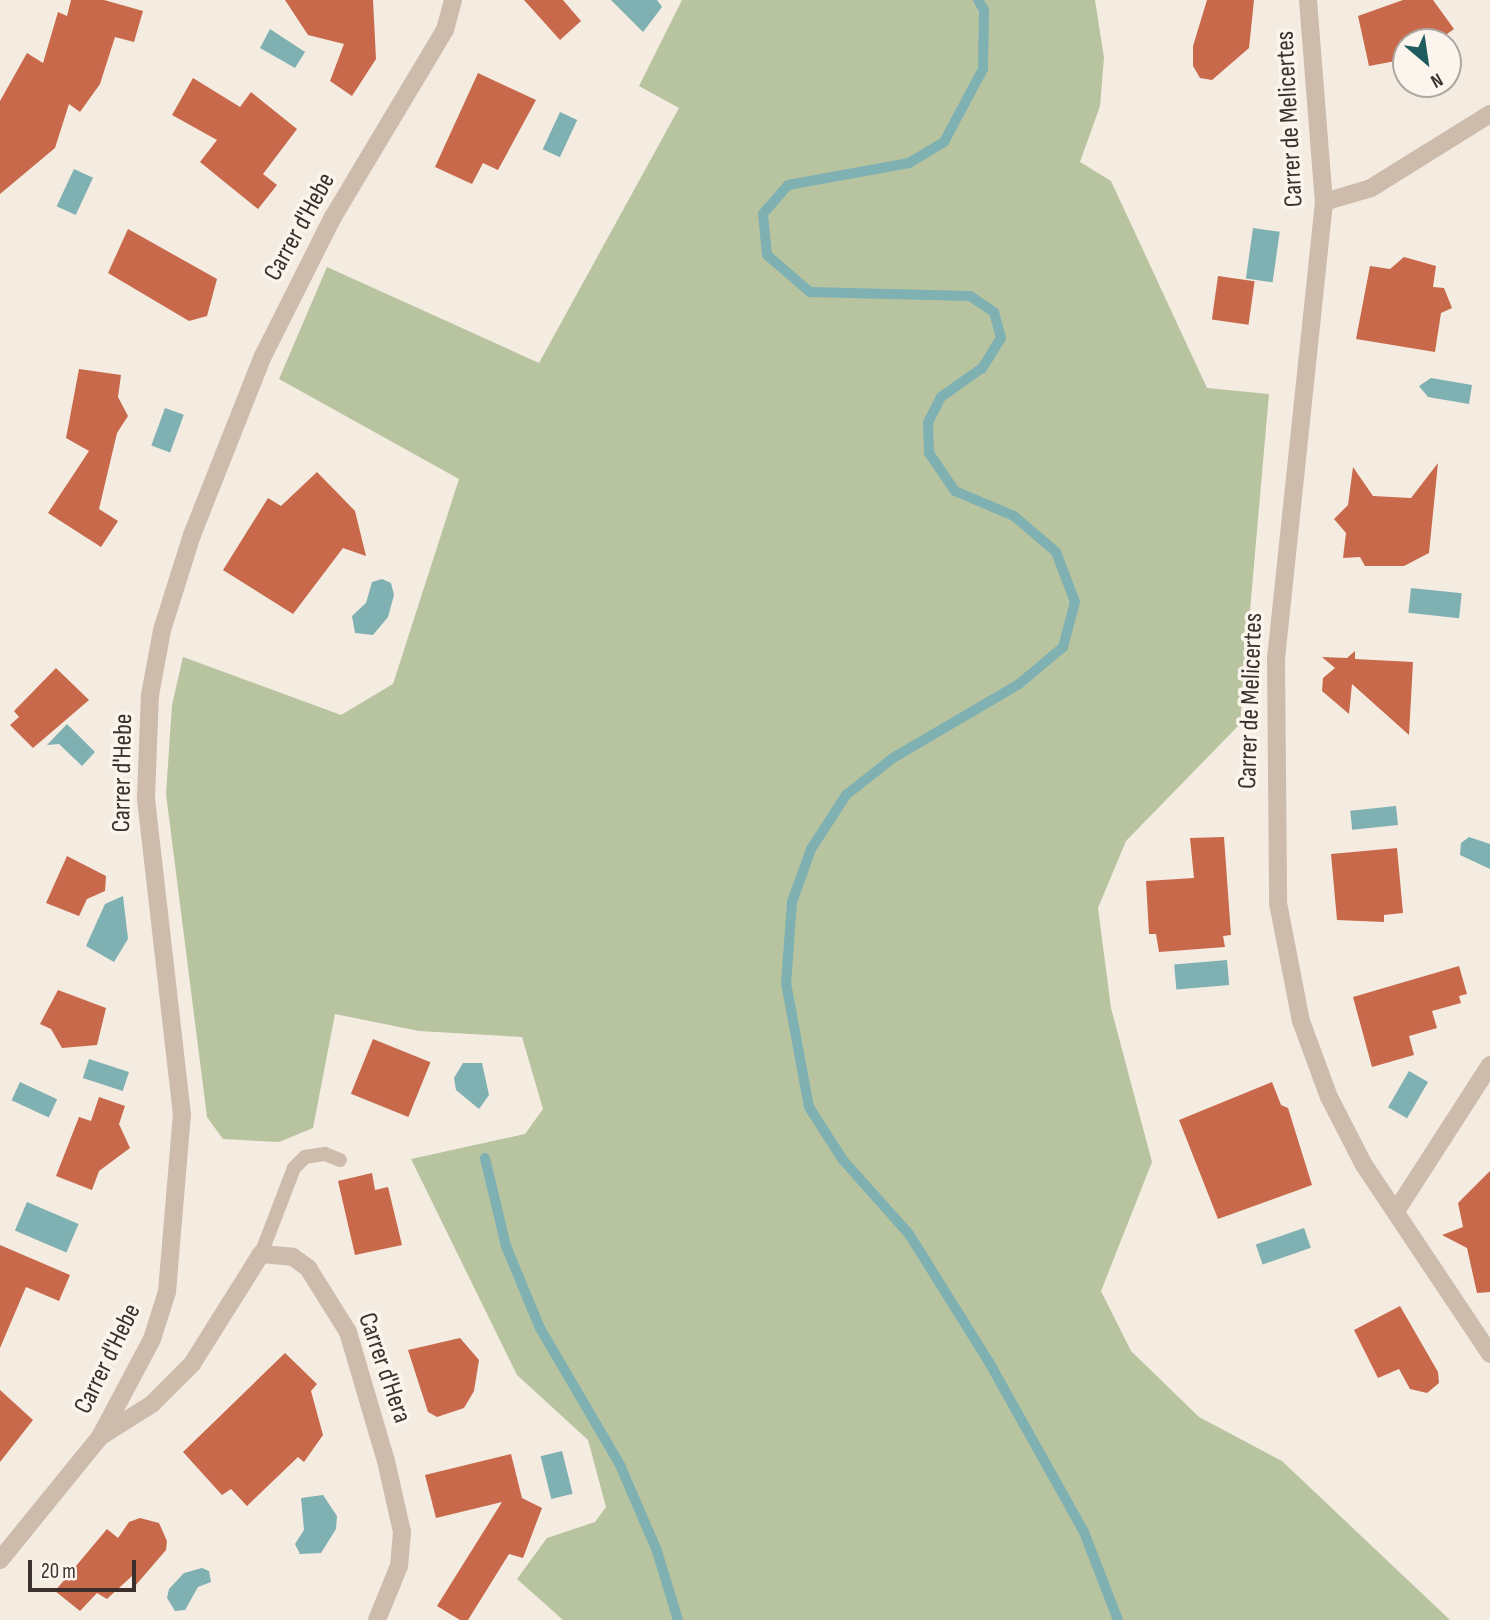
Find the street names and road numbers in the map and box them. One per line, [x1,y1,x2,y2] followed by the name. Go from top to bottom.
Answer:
[1270,30,1310,208] street label: Carrer de Melicertes
[258,168,342,286] street label: Carrer d'Hebe
[1232,612,1270,790] street label: Carrer de Melicertes
[106,713,140,833] street label: Carrer d'Hebe
[68,1299,148,1419] street label: Carrer d'Hebe
[351,1309,417,1427] street label: Carrer d'Hera

